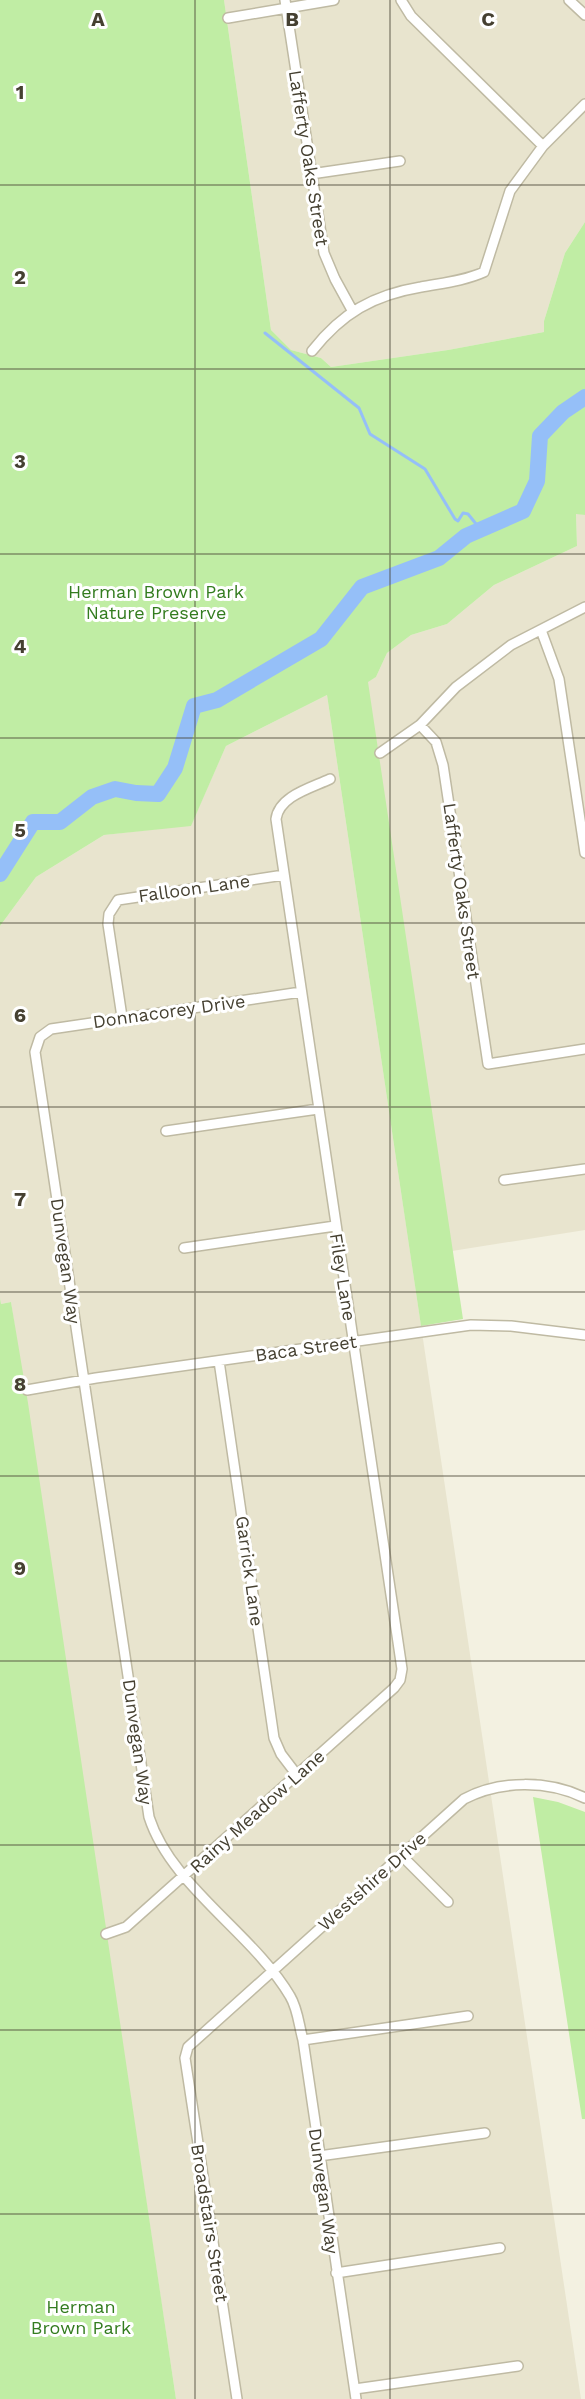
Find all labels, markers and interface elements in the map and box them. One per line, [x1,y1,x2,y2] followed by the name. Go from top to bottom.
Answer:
[91,7,105,31] text: A
[285,7,299,31] text: B
[481,7,495,31] text: C
[285,68,333,248] street label: Lafferty Oaks Street
[16,80,24,104] text: 1
[14,265,26,289] text: 2
[14,449,26,473] text: 3
[68,581,244,623] park label: Herman Brown Park Nature Preserve
[14,634,27,658] text: 4
[439,801,485,981] street label: Lafferty Oaks Street
[14,818,26,842] text: 5
[137,870,251,906] street label: Falloon Lane
[91,990,247,1032] street label: Donnacorey Drive
[14,1003,26,1027] text: 6
[14,1187,26,1211] text: 7
[47,1197,85,1326] street label: Dunvegan Way
[326,1232,360,1322] street label: Filey Lane
[254,1330,358,1366] street label: Baca Street
[14,1372,26,1396] text: 8
[232,1514,268,1628] street label: Garrick Lane
[14,1556,26,1580] text: 9
[119,1678,157,1807] street label: Dunvegan Way
[185,1745,329,1877] street label: Rainy Meadow Lane
[314,1827,430,1935] street label: Westshire Drive
[305,2127,343,2256] street label: Dunvegan Way
[187,2142,233,2304] street label: Broadstairs Street
[31,2296,131,2338] park label: Herman Brown Park

